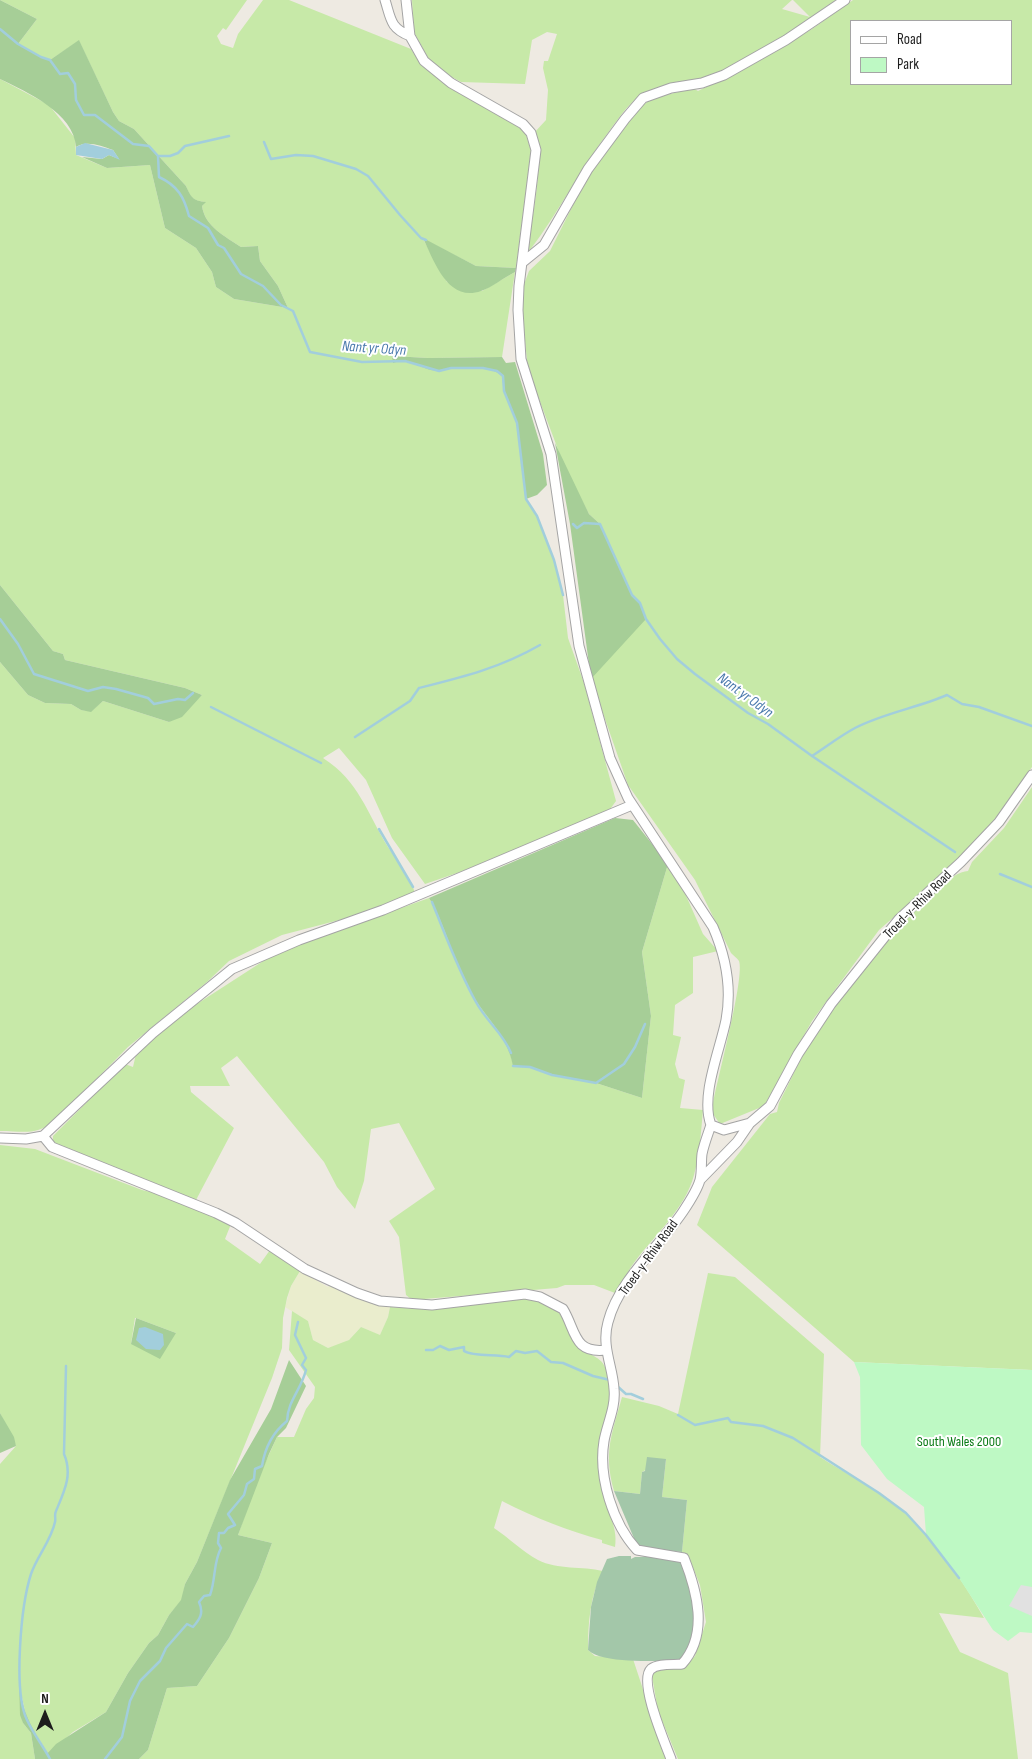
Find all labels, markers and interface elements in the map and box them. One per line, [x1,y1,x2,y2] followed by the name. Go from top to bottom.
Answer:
[850,20,1012,85] legend
[897,30,922,49] text: Road
[897,55,919,74] text: Park
[341,338,407,360] water label: Nant yr Odyn
[714,670,776,722] water label: Nant yr Odyn
[880,867,956,943] street label: Troed-y-Rhiw Road
[616,1217,682,1299] street label: Troed-y-Rhiw Road
[917,1434,1001,1450] park label: South Wales 2000
[20,1689,70,1739] north arrow
[41,1690,49,1707] text: N

